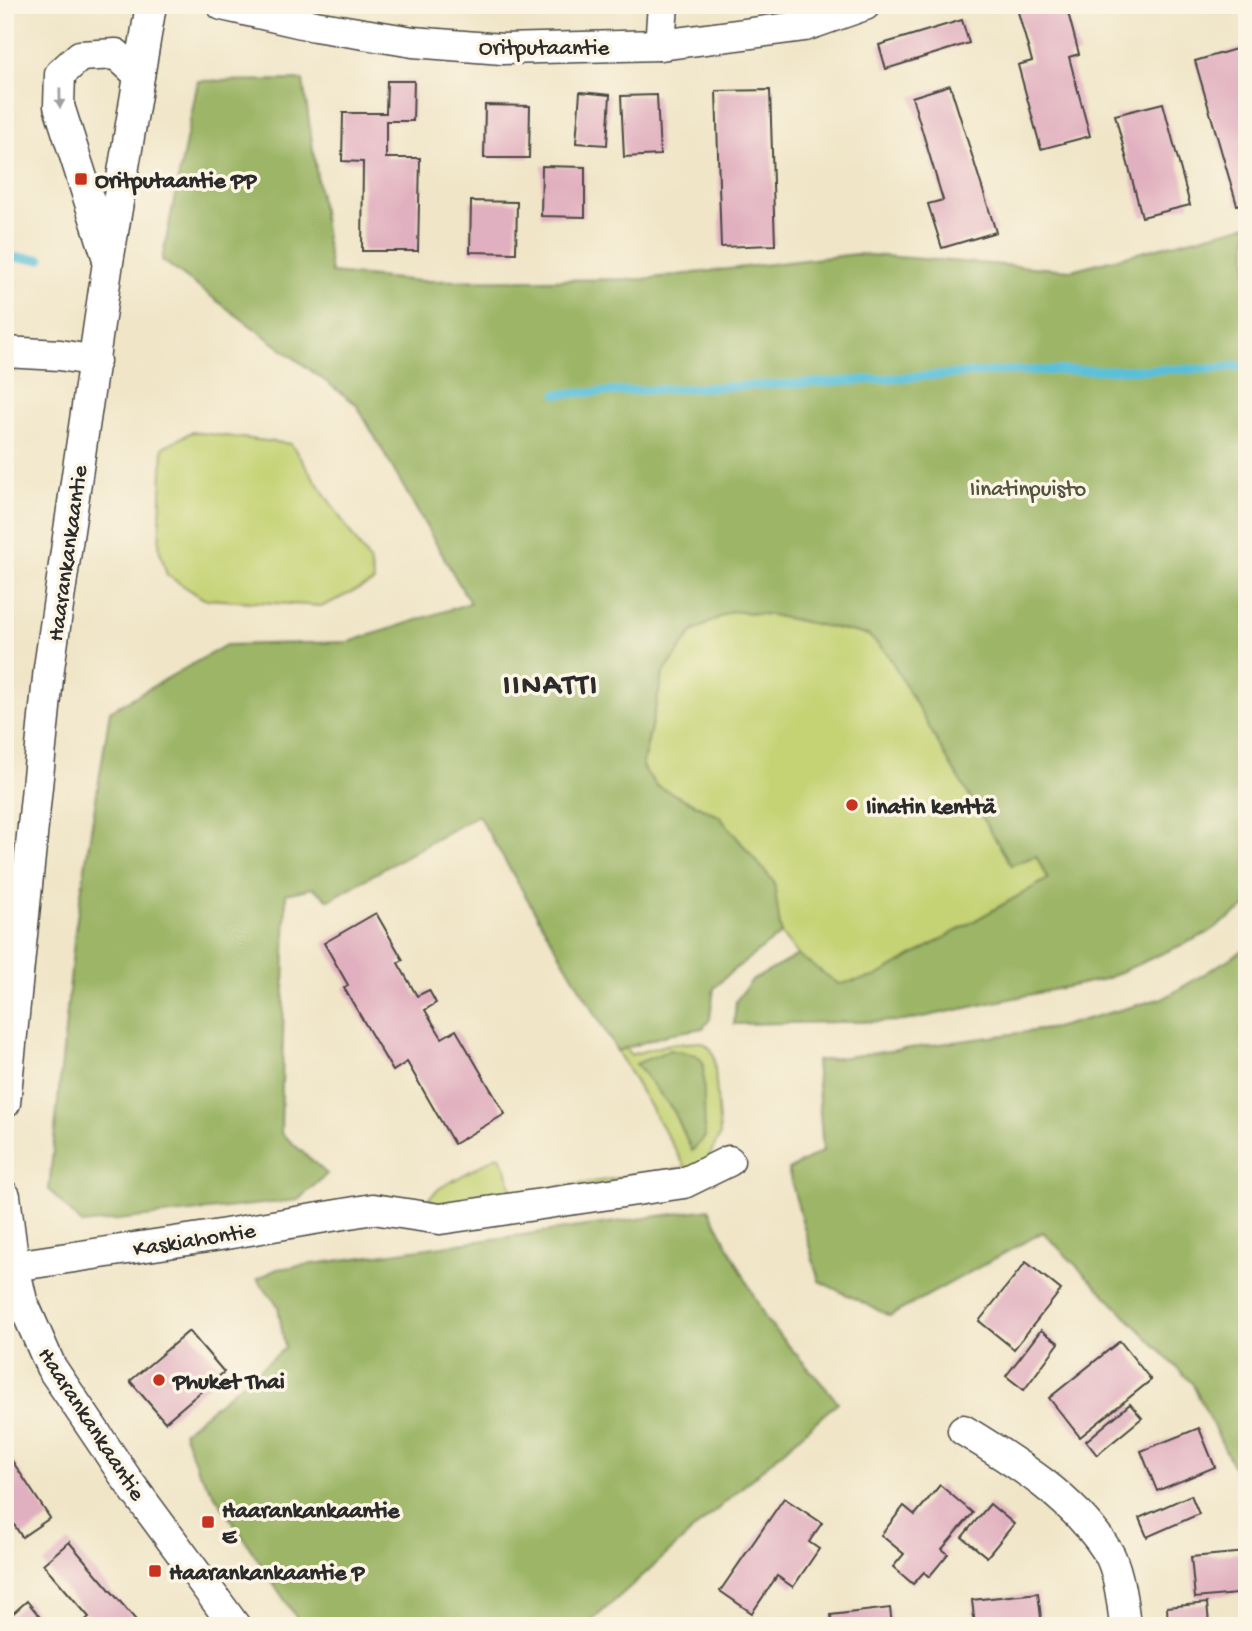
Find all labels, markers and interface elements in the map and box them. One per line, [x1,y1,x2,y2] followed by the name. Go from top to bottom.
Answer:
[479,36,610,63] street label: Oritputaantie
[54,87,66,109] one-way arrow
[95,169,258,196] place label: Oritputaantie PP
[73,171,89,187] marker: Oritputaantie PP
[44,463,95,643] street label: Haarankankaantie
[970,477,1086,504] park label: Iinatinpuisto
[503,670,599,705] district label: IINATTI
[866,795,997,822] place label: Iinatin kenttä
[844,797,860,813] marker: Iinatin kenttä
[131,1218,259,1264] street label: Kaskiahontie
[30,1343,150,1508] street label: Haarankankaantie
[171,1370,285,1397] place label: Phuket Thai
[151,1372,167,1388] marker: Phuket Thai
[222,1499,401,1552] place label: Haarankankaantie E
[200,1514,216,1530] marker: Haarankankaantie E
[169,1561,366,1588] place label: Haarankankaantie P
[147,1563,163,1579] marker: Haarankankaantie P

